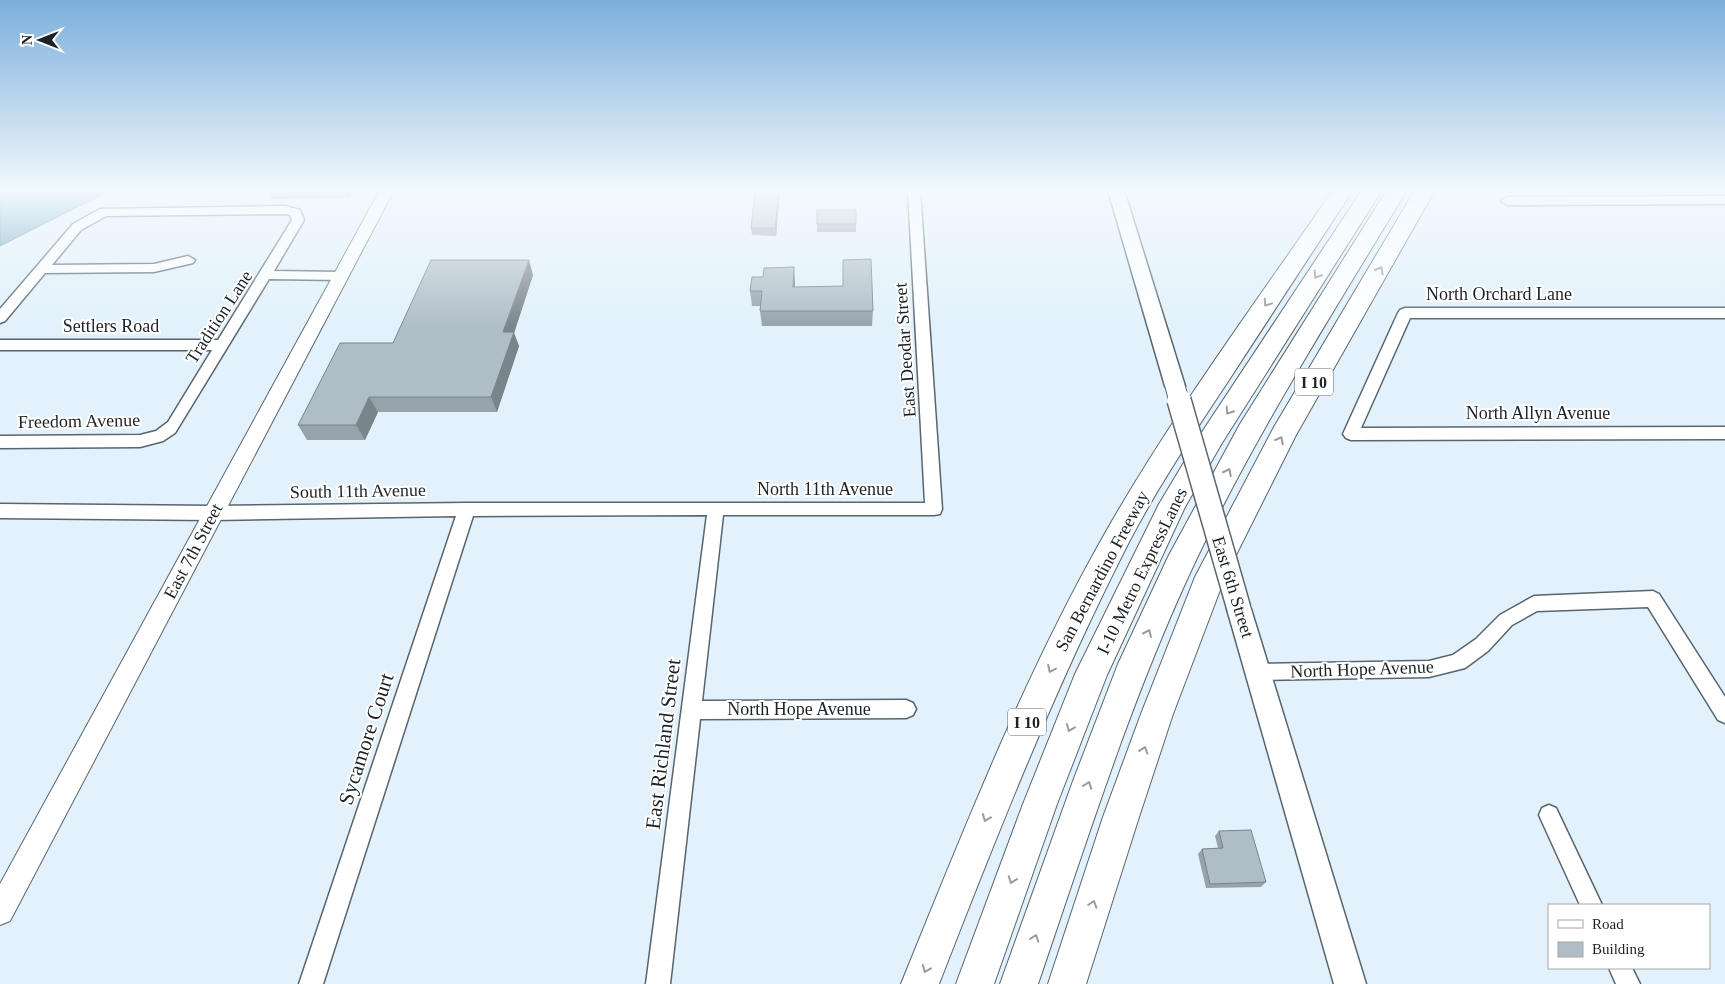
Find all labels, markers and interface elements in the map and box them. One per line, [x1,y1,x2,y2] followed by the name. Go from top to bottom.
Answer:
[15,15,65,65] north arrow
[20,35,35,45] text: N
[1373,266,1383,275] one-way arrow
[182,267,256,367] street label: Tradition Lane
[1314,270,1324,279] one-way arrow
[890,282,920,418] street label: East Deodar Street
[1426,284,1572,304] street label: North Orchard Lane
[1264,298,1274,307] one-way arrow
[63,316,159,336] street label: Settlers Road
[1295,368,1333,396] road number: I 10
[1466,403,1610,423] street label: North Allyn Avenue
[1226,406,1235,415] one-way arrow
[18,410,140,432] street label: Freedom Avenue
[1274,436,1284,445] one-way arrow
[1222,468,1232,477] one-way arrow
[757,479,893,499] street label: North 11th Avenue
[290,480,426,502] street label: South 11th Avenue
[1093,484,1191,658] street label: I-10 Metro ExpressLanes
[1051,487,1153,655] street label: San Bernardino Freeway
[160,500,226,602] street label: East 7th Street
[1208,534,1258,640] street label: East 6th Street
[1142,629,1152,638] one-way arrow
[1290,656,1434,682] street label: North Hope Avenue
[641,657,685,831] street label: East Richland Street
[1047,664,1058,673] one-way arrow
[333,670,399,808] street label: Sycamore Court
[727,699,871,719] street label: North Hope Avenue
[1008,709,1046,736] road number: I 10
[1066,723,1076,732] one-way arrow
[1138,746,1148,755] one-way arrow
[1083,781,1093,789] one-way arrow
[982,813,992,822] one-way arrow
[1008,875,1018,884] one-way arrow
[1087,901,1097,909] one-way arrow
[1548,904,1710,969] legend
[1592,916,1624,932] text: Road
[1029,934,1039,943] one-way arrow
[1592,941,1645,957] text: Building
[922,964,933,973] one-way arrow

